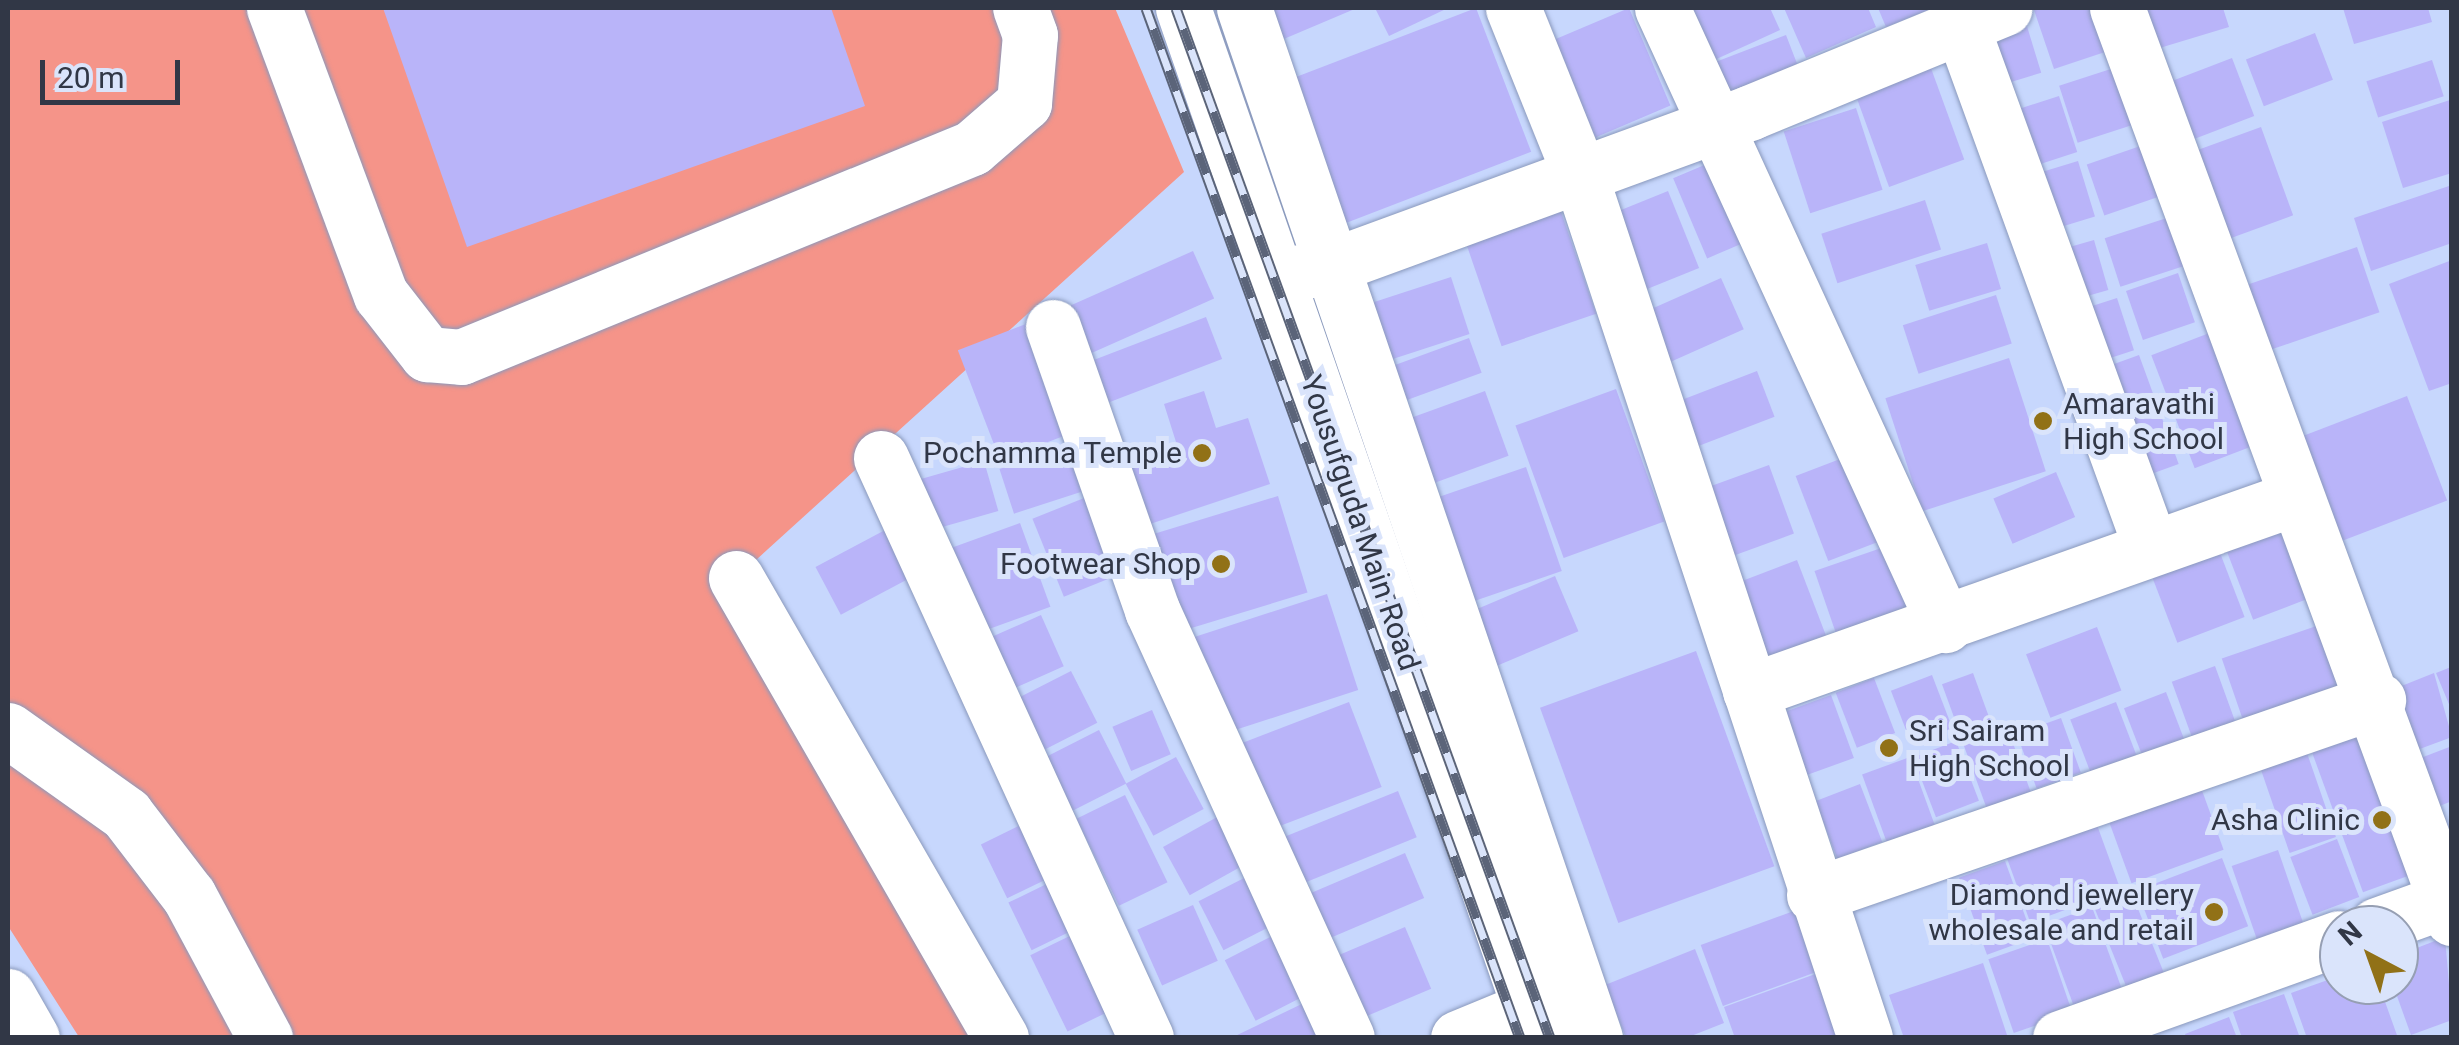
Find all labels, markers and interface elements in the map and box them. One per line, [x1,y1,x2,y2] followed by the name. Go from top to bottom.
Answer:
[45,40,185,102] scale bar
[57,60,124,95] text: 20 m
[1293,371,1427,675] street label: Yousufguda Main Road
[2063,386,2224,456] place label: Amaravathi High School
[2032,410,2054,432] marker: Amaravathi High School
[923,435,1182,471] place label: Pochamma Temple
[1191,442,1213,464] marker: Pochamma Temple
[1000,546,1201,582] place label: Footwear Shop
[1210,553,1232,575] marker: Footwear Shop
[1909,713,2070,784] place label: Sri Sairam High School
[1878,737,1900,759] marker: Sri Sairam High School
[2211,802,2360,838] place label: Asha Clinic
[2369,807,2395,833] marker: Asha Clinic
[1928,877,2194,948] place label: Diamond jewellery wholesale and retail
[2203,901,2225,923] marker: Diamond jewellery wholesale and retail
[2319,905,2419,1005] north arrow
[2332,915,2369,952] text: N

